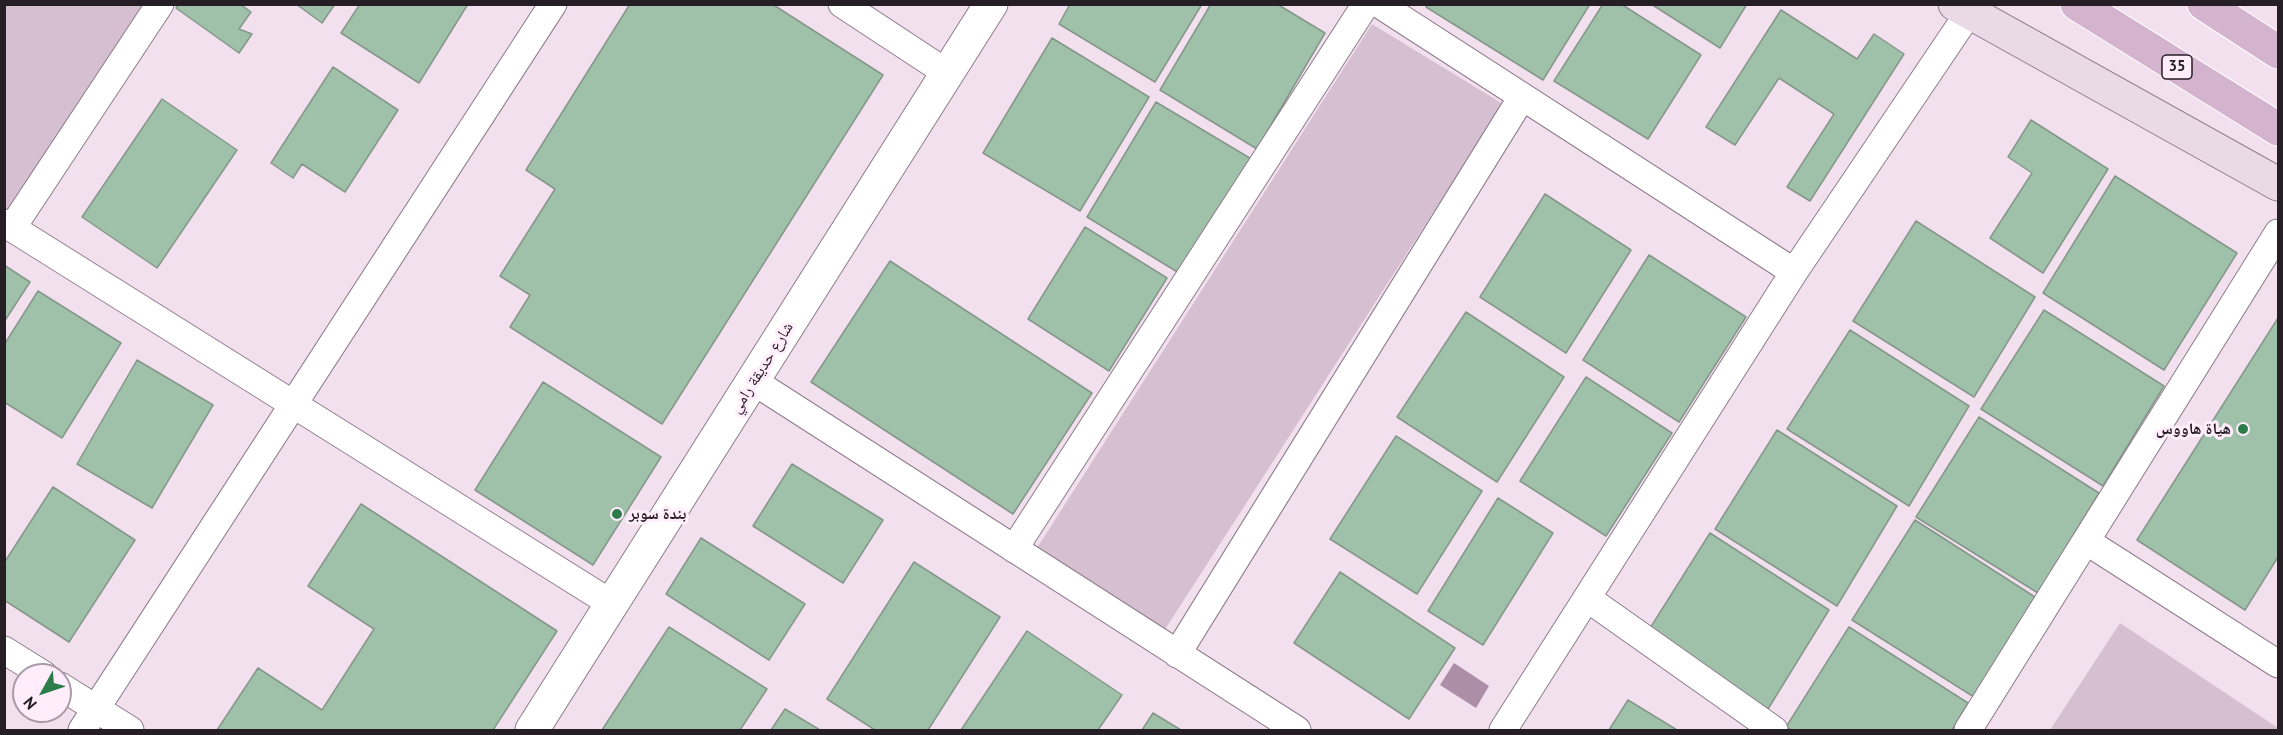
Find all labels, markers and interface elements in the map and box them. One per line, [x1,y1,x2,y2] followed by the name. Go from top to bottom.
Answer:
[2162,55,2192,79] road number: 35
[726,319,798,417] street label: شارع حديقة رامي
[2156,419,2231,439] place label: هياة هاووس
[2236,422,2250,436] marker: هياة هاووس
[629,504,686,524] place label: بندة سوبر
[610,507,624,521] marker: بندة سوبر
[12,663,72,723] north arrow
[19,693,41,714] text: N

